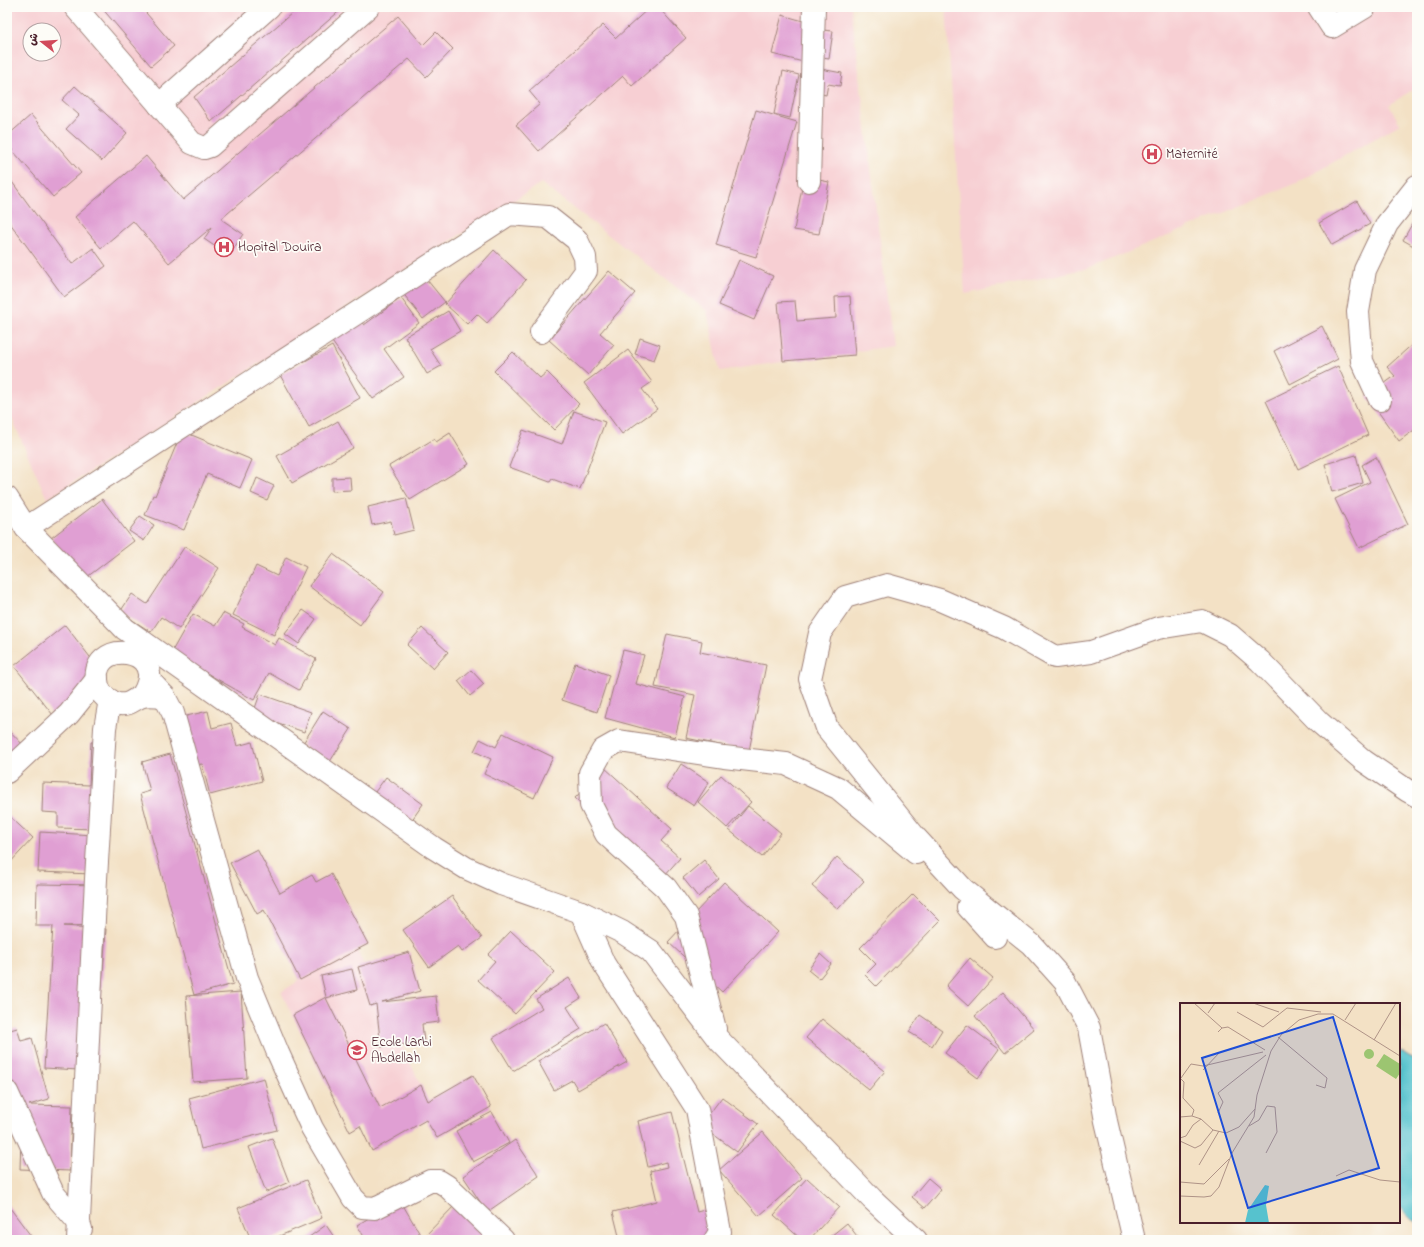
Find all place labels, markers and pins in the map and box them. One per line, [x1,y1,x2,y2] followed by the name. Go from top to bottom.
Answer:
[1141,143,1163,165] hospital icon: Maternité
[1166,144,1218,165] place label: Maternité
[213,236,235,258] hospital icon: Hopital Douira
[238,237,322,258] place label: Hopital Douira
[371,1032,432,1069] place label: Ecole Larbi Abdellah
[346,1039,368,1061] school or university icon: Ecole Larbi Abdellah

